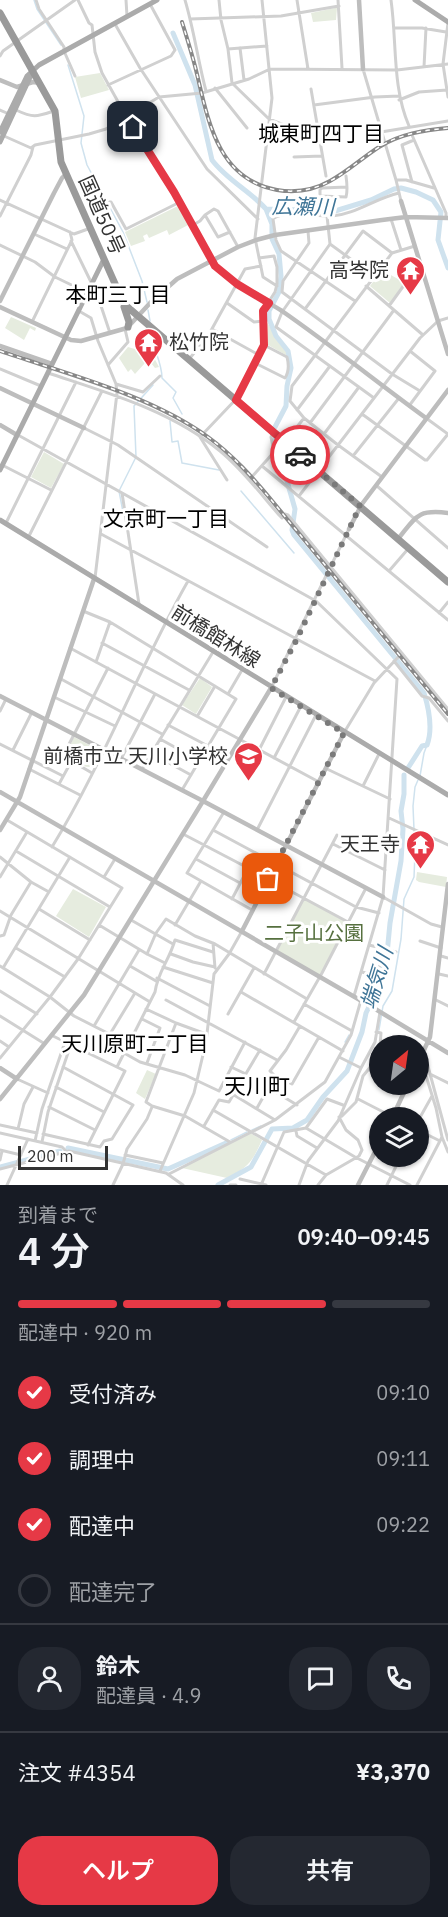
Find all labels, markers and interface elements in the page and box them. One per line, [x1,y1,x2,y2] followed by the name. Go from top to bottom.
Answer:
[107,101,158,152] pin
[116,110,149,143] icon: home
[258,119,384,147] district label: 城東町四丁目
[73,171,132,259] street label: 国道50号
[271,191,337,221] water label: 広瀬川
[394,254,426,296] temple icon: 高岑院
[329,256,389,283] place label: 高岑院
[66,280,171,308] district label: 本町三丁目
[132,326,164,368] temple icon: 松竹院
[169,328,229,355] place label: 松竹院
[270,425,330,485] courier
[284,439,317,472] icon: car
[103,504,229,532] district label: 文京町一丁目
[167,598,266,674] street label: 前橋館林線
[233,740,265,782] school or university icon: 前橋市立 天川小学校
[43,742,228,769] place label: 前橋市立 天川小学校
[405,828,437,870] temple icon: 天王寺
[340,830,400,857] place label: 天王寺
[242,853,293,904] pin
[251,862,284,895] icon: bag
[264,919,364,946] park label: 二子山公園
[353,942,399,1012] water label: 端気川
[62,1029,209,1057] district label: 天川原町二丁目
[369,1035,429,1095] north arrow
[369,1035,429,1167] map controls
[224,1071,290,1100] district label: 天川町
[369,1107,429,1167] button: layers
[18,1143,108,1170] scale bar
[27,1146,74,1166] text: 200 m
[18,1201,98,1228] text: 到着まで
[297,1222,430,1251] text: 09:40–09:45
[18,1225,90,1276] text: 4 分
[18,1319,152,1346] text: 配達中 · 920 m
[18,1376,51,1409] icon: check
[69,1379,157,1408] text: 受付済み
[376,1379,430,1406] text: 09:10
[18,1442,51,1475] icon: check
[69,1445,135,1474] text: 調理中
[376,1445,430,1472] text: 09:11
[18,1508,51,1541] icon: check
[69,1511,135,1540] text: 配達中
[376,1511,430,1538] text: 09:22
[69,1577,157,1606] text: 配達完了
[18,1647,81,1710] button: person
[289,1647,352,1710] button: chat
[367,1647,430,1710] button: phone
[96,1651,140,1680] text: 鈴木
[96,1682,201,1709] text: 配達員 · 4.9
[356,1757,430,1786] text: ¥3,370
[18,1758,136,1787] text: 注文 #4354
[18,1836,218,1905] button: ヘルプ
[230,1836,430,1905] button: 共有

